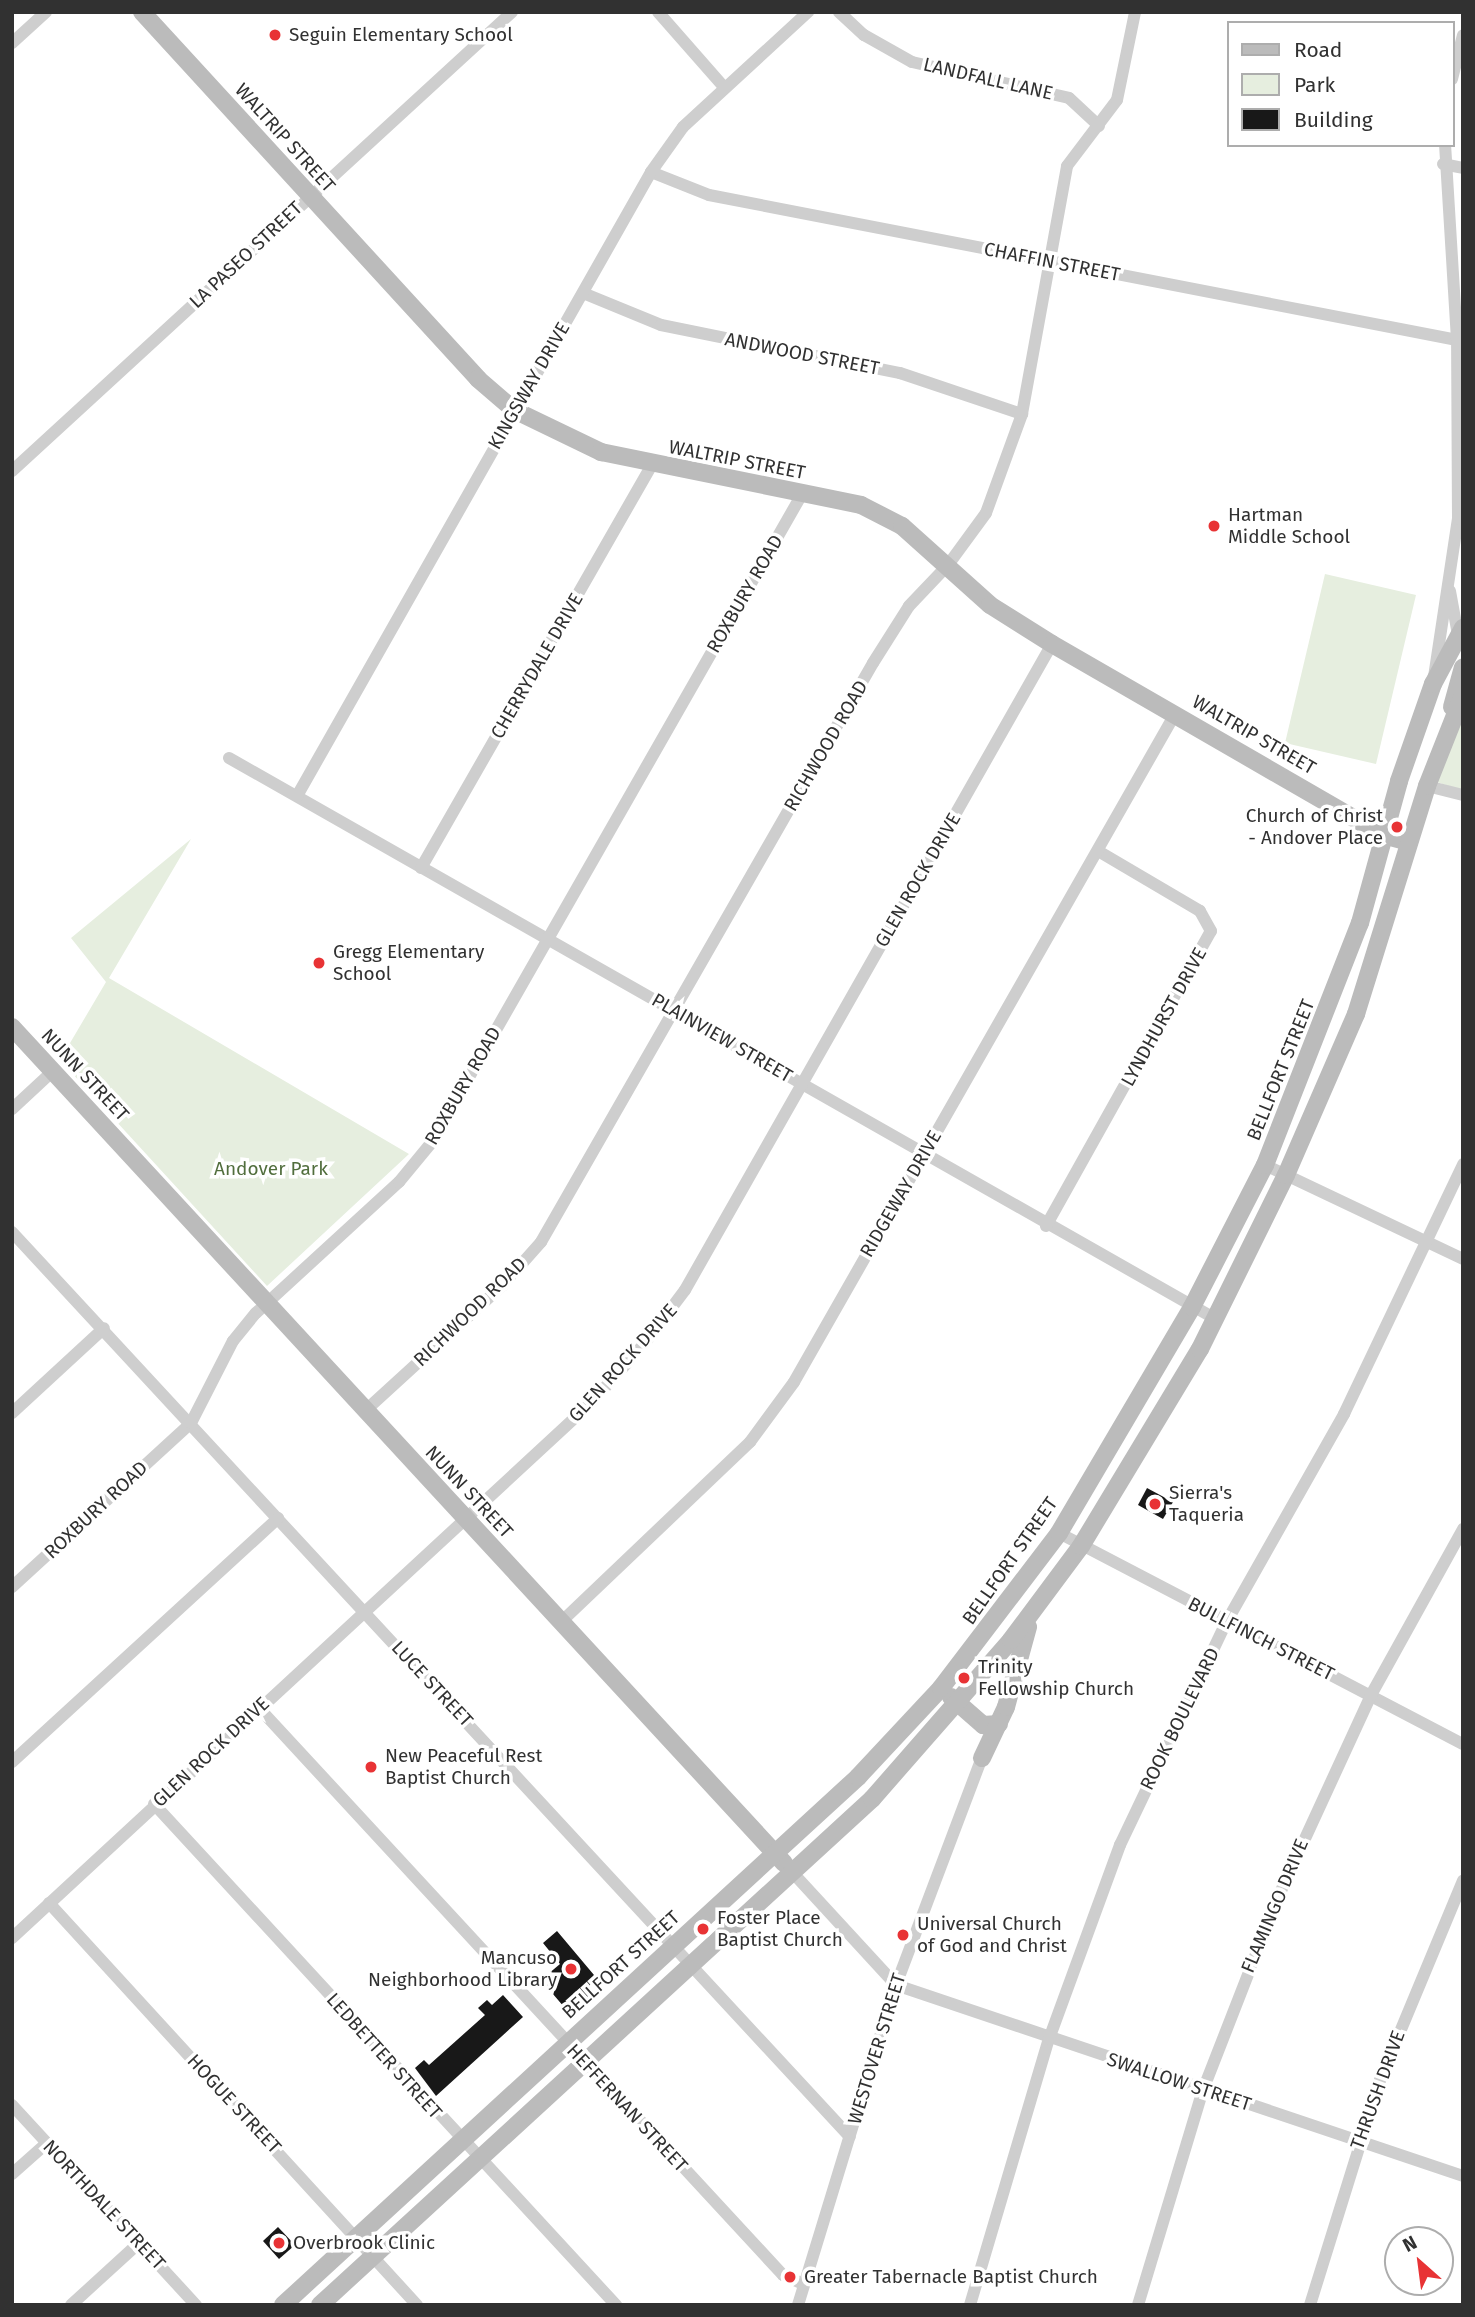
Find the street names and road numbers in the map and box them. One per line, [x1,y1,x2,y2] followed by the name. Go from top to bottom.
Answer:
[921,53,1055,105] street label: LANDFALL LANE
[230,79,340,197] street label: WALTRIP STREET
[185,197,307,313] street label: LA PASEO STREET
[982,238,1122,286] street label: CHAFFIN STREET
[483,318,575,454] street label: KINGSWAY DRIVE
[723,328,881,380] street label: ANDWOOD STREET
[667,436,807,484] street label: WALTRIP STREET
[702,531,788,657] street label: ROXBURY ROAD
[486,589,588,743] street label: CHERRYDALE DRIVE
[779,677,873,815] street label: RICHWOOD ROAD
[1188,690,1320,780] street label: WALTRIP STREET
[870,809,966,951] street label: GLEN ROCK DRIVE
[1116,944,1212,1090] street label: LYNDHURST DRIVE
[648,989,796,1087] street label: PLAINVIEW STREET
[1242,996,1320,1144] street label: BELLFORT STREET
[420,1023,506,1149] street label: ROXBURY ROAD
[36,1024,134,1126] street label: NUNN STREET
[855,1127,947,1261] street label: RIDGEWAY DRIVE
[409,1253,531,1371] street label: RICHWOOD ROAD
[564,1299,682,1427] street label: GLEN ROCK DRIVE
[420,1441,518,1543] street label: NUNN STREET
[40,1456,152,1564] street label: ROXBURY ROAD
[958,1493,1062,1629] street label: BELLFORT STREET
[1184,1592,1338,1686] street label: BULLFINCH STREET
[387,1636,477,1732] street label: LUCE STREET
[1136,1644,1224,1794] street label: ROOK BOULEVARD
[148,1692,274,1812] street label: GLEN ROCK DRIVE
[1237,1836,1313,1976] street label: FLAMINGO DRIVE
[558,1906,684,2024] street label: BELLFORT STREET
[843,1971,911,2127] street label: WESTOVER STREET
[322,1988,446,2124] street label: LEDBETTER STREET
[1346,2027,1410,2153] street label: THRUSH DRIVE
[562,2039,692,2177] street label: HEFFERNAN STREET
[1104,2048,1254,2116] street label: SWALLOW STREET
[182,2050,286,2158] street label: HOGUE STREET
[38,2135,170,2275] street label: NORTHDALE STREET

